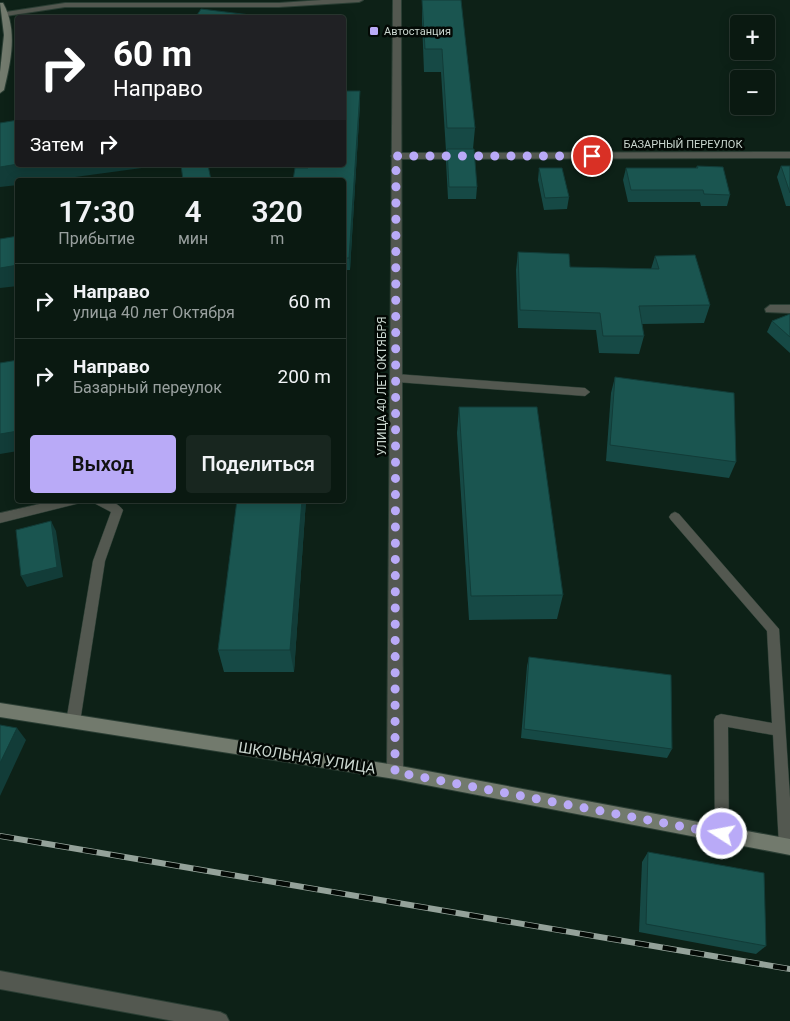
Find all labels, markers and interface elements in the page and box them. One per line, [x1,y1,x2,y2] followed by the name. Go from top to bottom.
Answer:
[730,15,775,115] map controls
[730,15,775,60] button: +
[368,25,380,37] marker: Автостанция
[384,25,451,38] place label: Автостанция
[113,34,192,75] text: 60 m
[30,35,95,100] icon: right
[730,70,775,115] button: −
[113,76,203,101] text: Направо
[94,130,122,158] icon: right
[30,133,84,156] text: Затем
[571,135,613,177] pin
[623,138,743,151] street label: БАЗАРНЫЙ ПЕРЕУЛОК
[578,142,606,170] icon: arrive
[58,194,135,229] text: 17:30
[185,194,202,229] text: 4
[251,194,303,229] text: 320
[58,229,135,248] text: Прибытие
[178,229,208,248] text: мин
[270,229,284,248] text: m
[73,280,150,303] text: Направо
[30,287,58,315] icon: right
[288,290,331,313] text: 60 m
[73,303,235,322] text: улица 40 лет Октября
[375,316,389,456] street label: УЛИЦА 40 ЛЕТ ОКТЯБРЯ
[73,355,150,378] text: Направо
[30,362,58,390] icon: right
[278,365,331,388] text: 200 m
[73,378,222,397] text: Базарный переулок
[30,435,176,493] button: Выход
[186,435,331,493] button: Поделиться
[237,738,377,778] street label: ШКОЛЬНАЯ УЛИЦА
[695,807,747,859] position arrow

